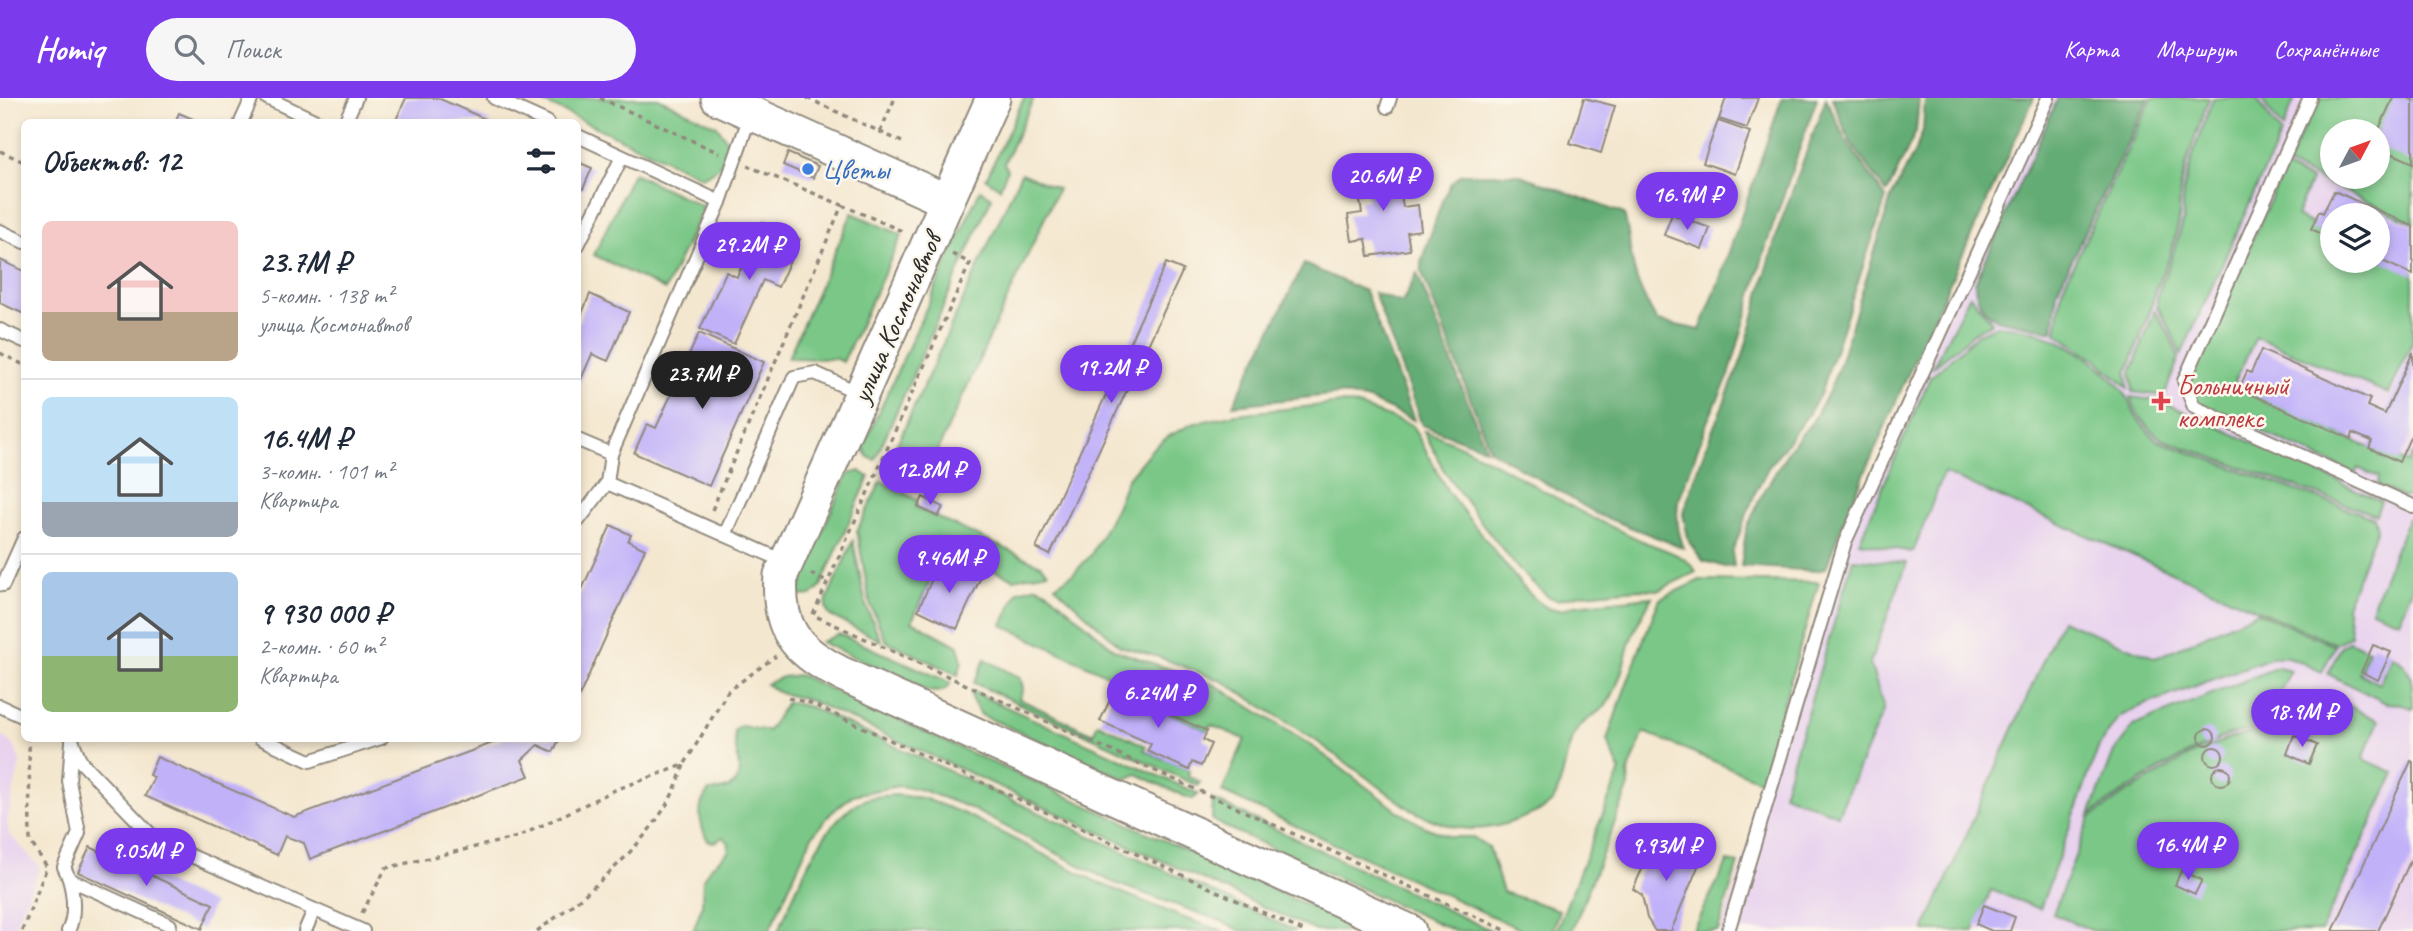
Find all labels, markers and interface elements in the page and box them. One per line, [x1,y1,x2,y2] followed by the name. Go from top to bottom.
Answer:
[146,18,636,81] search box
[35,28,104,70] text: Homiq
[170,30,208,68] icon: search
[226,33,280,66] text: Поиск
[2064,34,2119,64] text: Карта
[2157,34,2236,64] text: Маршрут
[2274,34,2378,64] text: Сохранённые
[2320,119,2390,189] north arrow
[2320,119,2390,273] map controls
[42,142,181,180] text: Объектов: 12
[522,142,560,180] icon: filters
[822,152,892,187] place label: Цветы
[1318,153,1448,213] pin: 20.6M ₽
[800,161,816,177] marker: Цветы
[1348,161,1418,190] text: 20.6M ₽
[1622,172,1752,232] pin: 16.9M ₽
[1652,180,1722,209] text: 16.9M ₽
[2320,203,2390,273] button: layers
[684,222,814,282] pin: 29.2M ₽
[842,223,951,410] street label: улица Космонавтов
[714,230,784,259] text: 29.2M ₽
[259,243,350,281] text: 23.7M ₽
[98,249,182,333] icon: home
[259,281,393,310] text: 5-комн. · 138 m²
[259,310,408,339] text: улица Космонавтов
[1046,345,1176,405] pin: 19.2M ₽
[637,352,767,411] pin: 23.7M ₽
[1076,353,1146,382] text: 19.2M ₽
[667,359,737,388] text: 23.7M ₽
[2177,368,2290,435] place label: Больничный комплекс
[2151,391,2171,411] marker: Больничный комплекс
[259,419,351,457] text: 16.4M ₽
[98,425,182,509] icon: home
[865,448,995,507] pin: 12.8M ₽
[895,455,965,484] text: 12.8M ₽
[259,457,393,486] text: 3-комн. · 101 m²
[259,486,337,515] text: Квартира
[884,536,1014,595] pin: 9.46M ₽
[914,543,984,572] text: 9.46M ₽
[259,594,390,632] text: 9 930 000 ₽
[98,600,182,684] icon: home
[259,632,383,661] text: 2-комн. · 60 m²
[259,661,337,690] text: Квартира
[1093,670,1223,730] pin: 6.24M ₽
[1123,678,1193,707] text: 6.24M ₽
[2237,690,2367,749] pin: 18.9M ₽
[2267,697,2337,726] text: 18.9M ₽
[2123,822,2253,882] pin: 16.4M ₽
[1601,824,1731,883] pin: 9.93M ₽
[81,828,211,888] pin: 9.05M ₽
[2153,830,2223,859] text: 16.4M ₽
[1631,831,1701,860] text: 9.93M ₽
[111,836,181,865] text: 9.05M ₽

